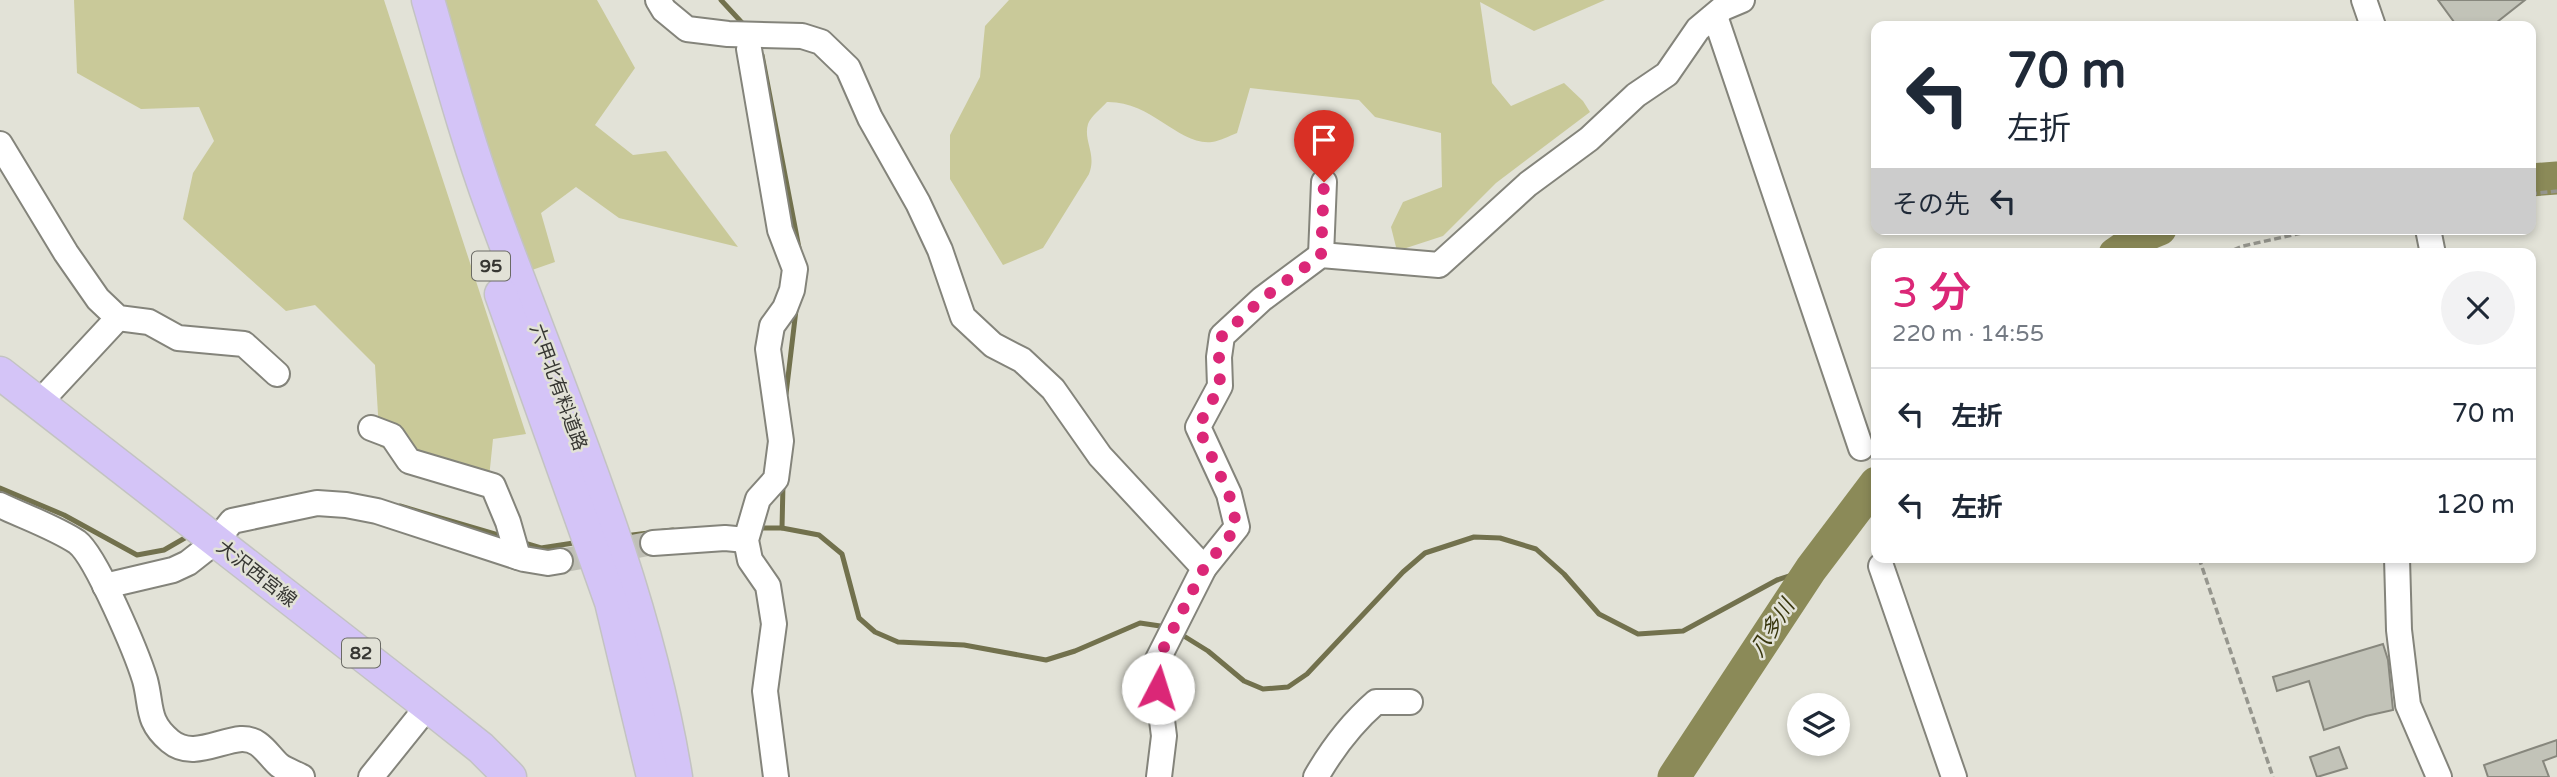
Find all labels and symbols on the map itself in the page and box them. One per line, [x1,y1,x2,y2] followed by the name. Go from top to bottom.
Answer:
[1294,110,1354,182] pin
[472,252,510,280] road number: 95
[525,321,591,454] street label: 六甲北有料道路
[212,536,301,612] street label: 大沢西宮線
[1745,593,1801,661] water label: 八多川
[342,638,380,668] road number: 82
[1121,651,1195,725] position arrow

